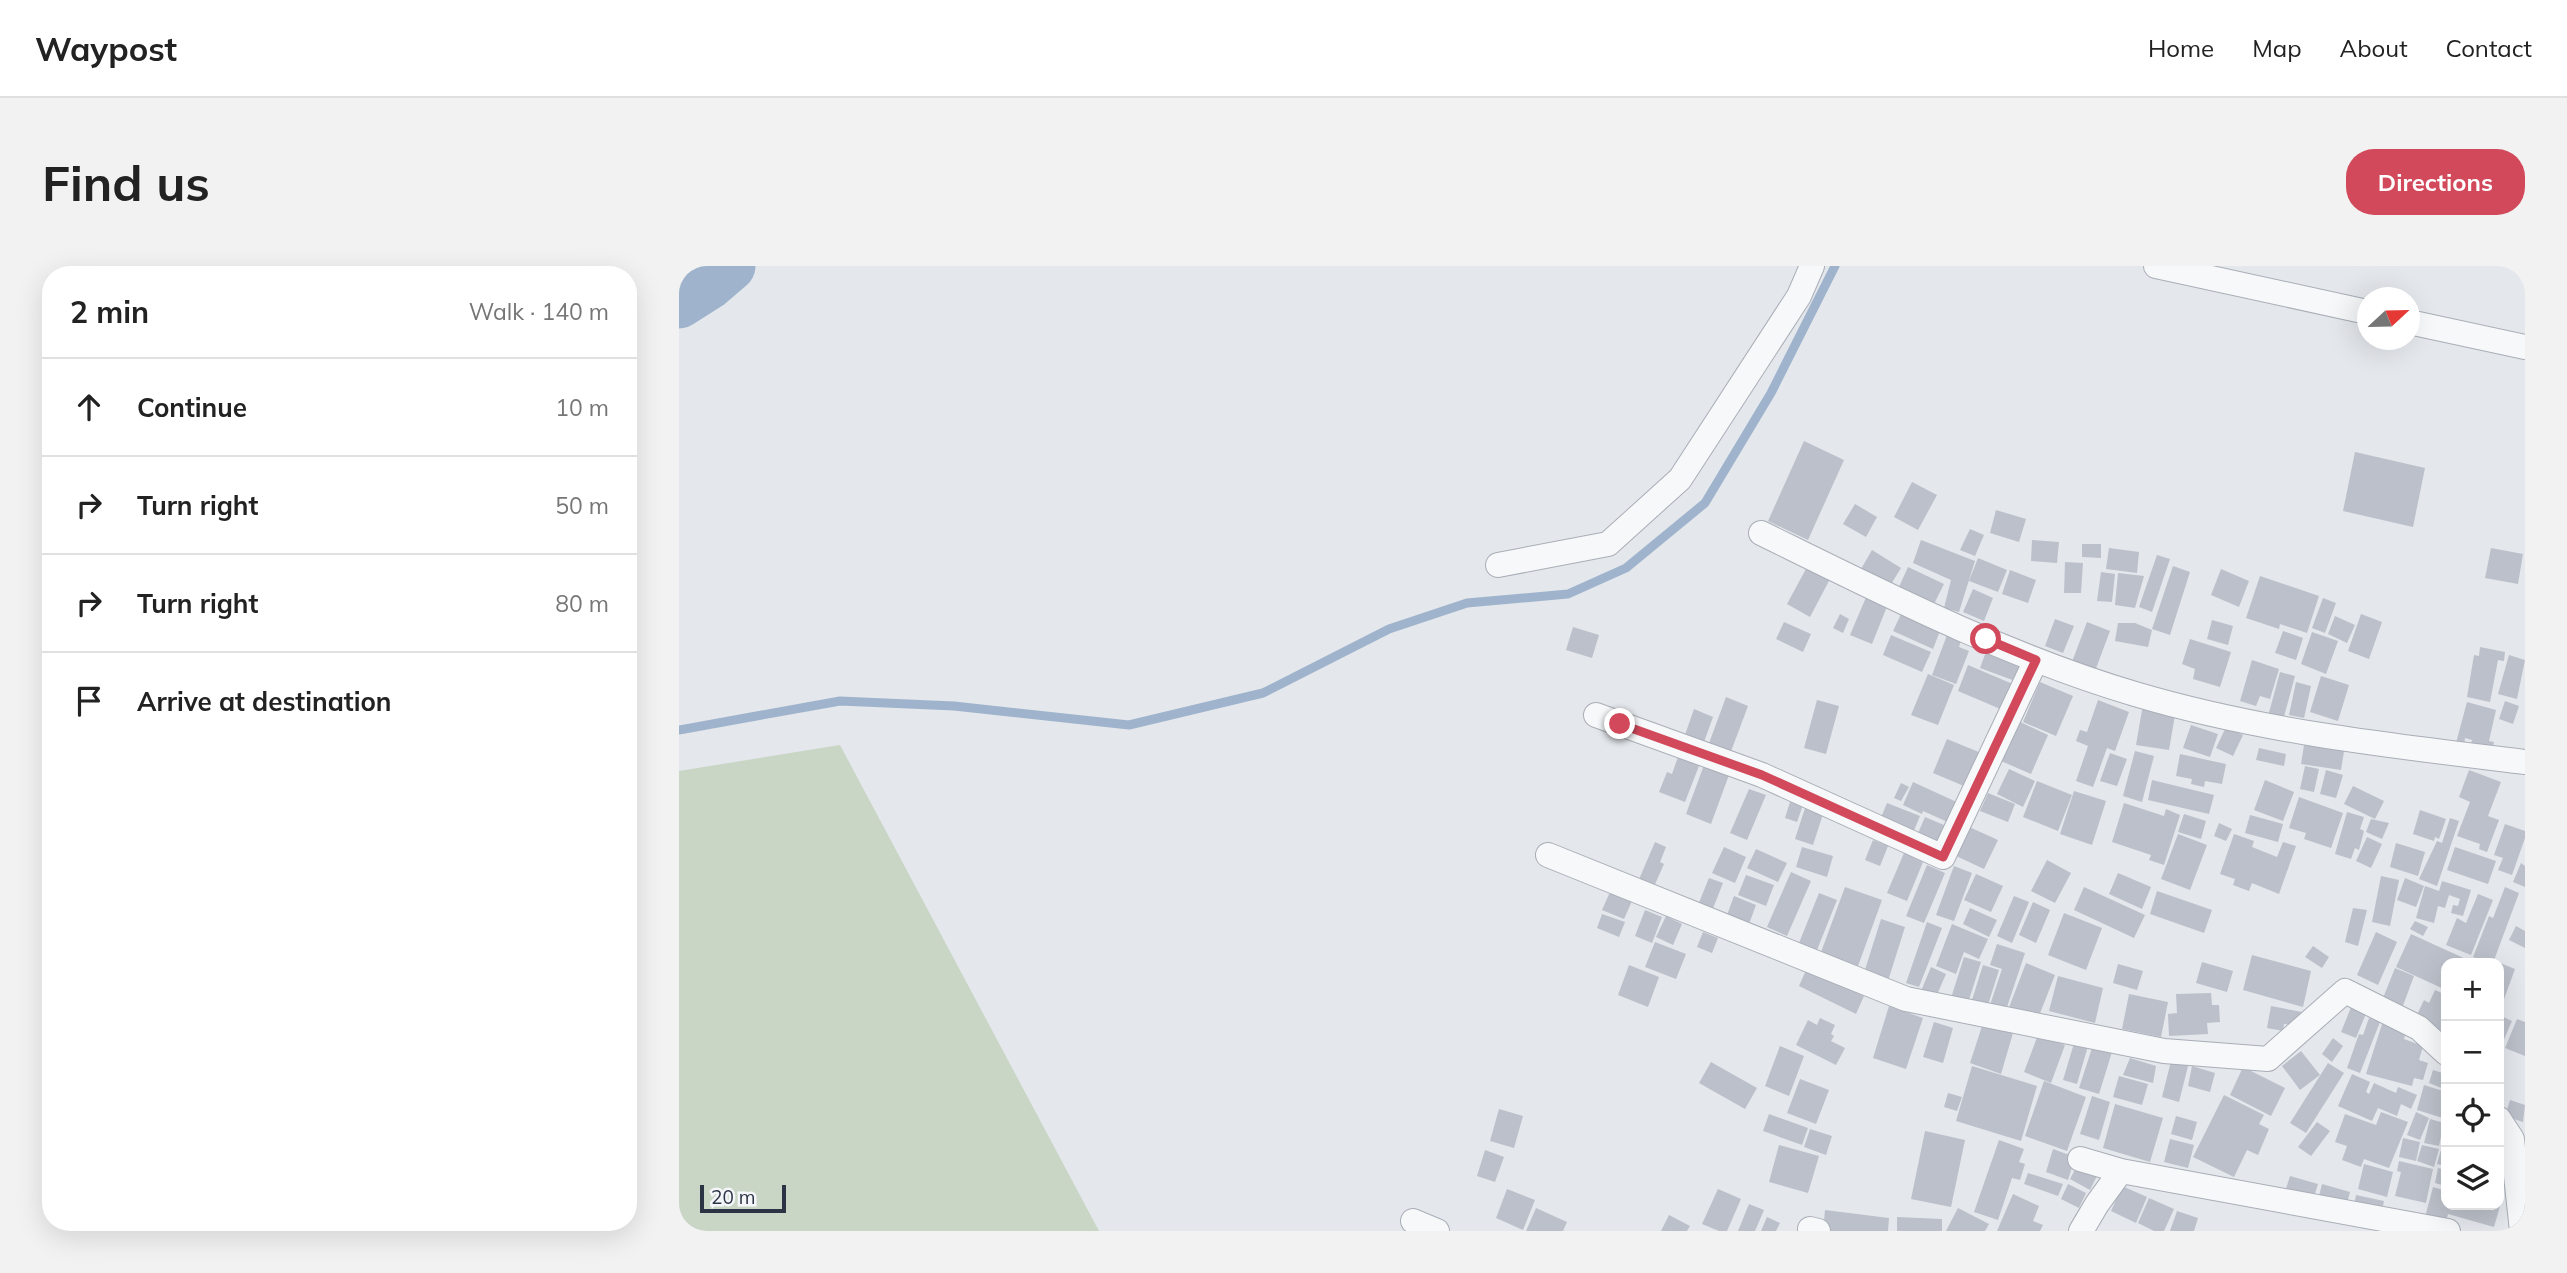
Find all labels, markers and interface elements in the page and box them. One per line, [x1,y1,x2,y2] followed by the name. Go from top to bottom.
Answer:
[35,28,177,69] text: Waypost
[2148,33,2214,63] text: Home
[2252,33,2302,63] text: Map
[2340,33,2408,63] text: About
[2446,33,2532,63] text: Contact
[2346,149,2525,215] button: Directions
[42,152,210,213] text: Find us
[2357,287,2420,350] north arrow
[70,293,149,331] text: 2 min
[469,297,609,326] text: Walk · 140 m
[70,388,108,426] icon: ahead
[137,391,247,424] text: Continue
[555,393,609,422] text: 10 m
[70,486,108,524] icon: right
[137,489,258,522] text: Turn right
[555,491,609,520] text: 50 m
[70,584,108,622] icon: right
[137,587,258,620] text: Turn right
[555,589,609,618] text: 80 m
[1970,623,2001,654] route start
[70,682,108,720] icon: arrive
[137,685,392,718] text: Arrive at destination
[1604,708,1635,739] route end
[2441,958,2504,1210] map controls
[2441,958,2504,1021] button: +
[2441,1021,2504,1084] button: −
[2441,1084,2504,1147] button: locate
[2441,1147,2504,1210] button: layers
[700,1182,786,1214] scale bar
[711,1185,755,1209] text: 20 m

